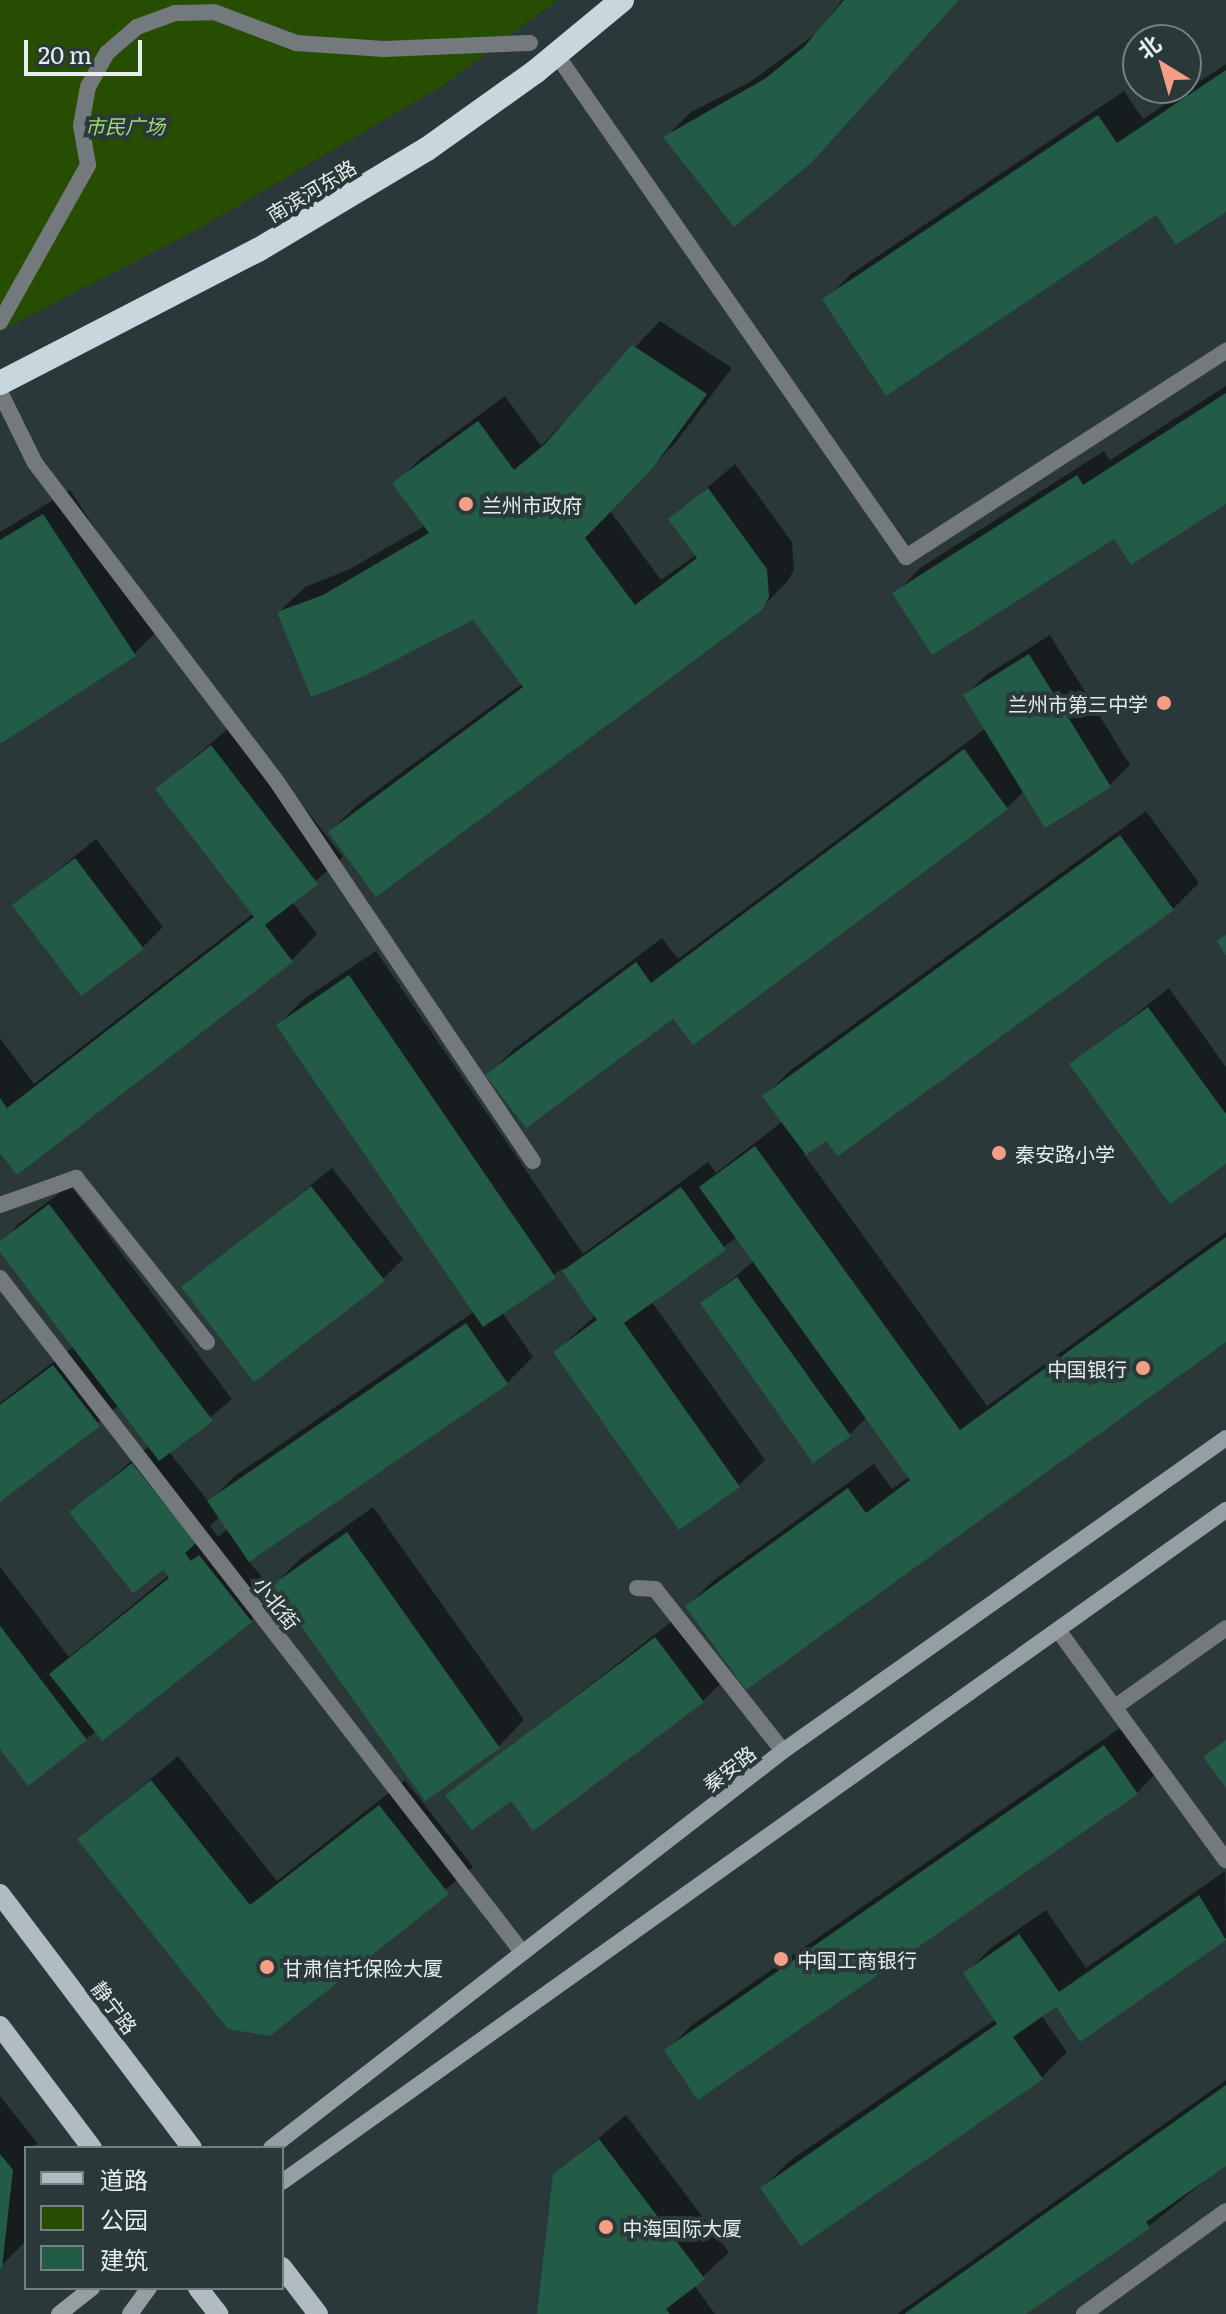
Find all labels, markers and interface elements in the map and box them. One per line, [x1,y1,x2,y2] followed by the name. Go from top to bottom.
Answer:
[28,24,146,74] scale bar
[1122,24,1202,104] north arrow
[1130,26,1167,66] text: 北
[38,36,92,71] text: 20 m
[85,113,165,137] park label: 市民广场
[262,154,360,226] street label: 南滨河东路
[482,492,582,516] place label: 兰州市政府
[457,495,475,513] marker: 兰州市政府
[1008,691,1148,715] place label: 兰州市第三中学
[1155,694,1173,712] marker: 兰州市第三中学
[1015,1141,1115,1165] place label: 秦安路小学
[990,1144,1008,1162] marker: 秦安路小学
[1047,1356,1127,1380] place label: 中国银行
[1134,1359,1152,1377] marker: 中国银行
[249,1572,305,1634] street label: 小北街
[698,1740,760,1796] street label: 秦安路
[797,1947,917,1971] place label: 中国工商银行
[772,1950,790,1968] marker: 中国工商银行
[283,1955,443,1979] place label: 甘肃信托保险大厦
[258,1958,276,1976] marker: 甘肃信托保险大厦
[87,1976,143,2038] street label: 静宁路
[24,2146,284,2290] legend
[100,2161,148,2196] text: 道路
[100,2201,148,2236] text: 公园
[622,2215,742,2239] place label: 中海国际大厦
[597,2218,615,2236] marker: 中海国际大厦
[100,2241,148,2276] text: 建筑

